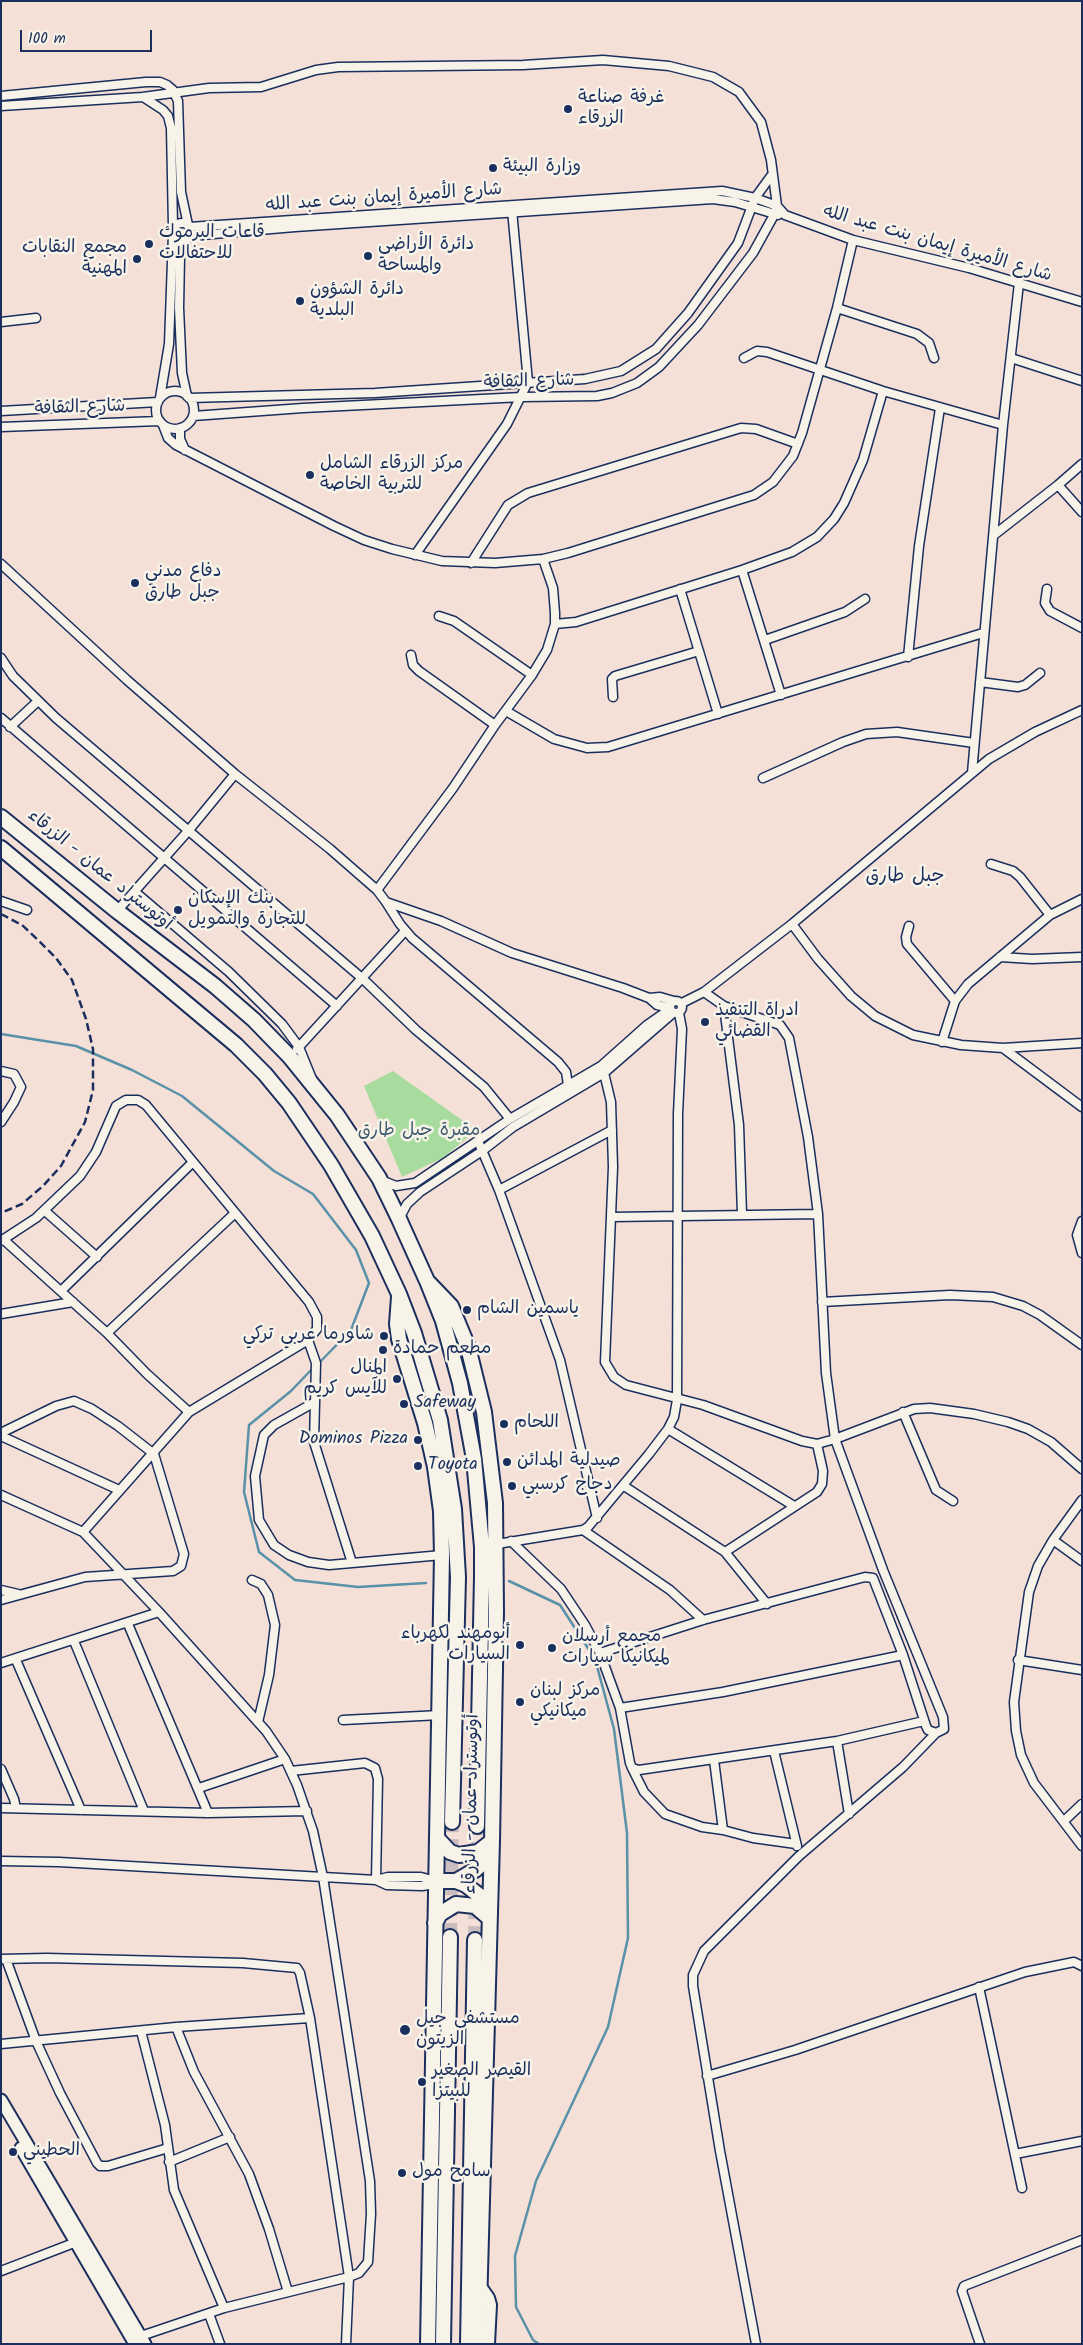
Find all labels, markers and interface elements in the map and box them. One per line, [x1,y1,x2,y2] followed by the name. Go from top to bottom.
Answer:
[22,20,155,52] scale bar
[28,27,66,51] text: 100 m
[578,88,664,130] place label: غرفة صناعة الزرقاء
[562,103,574,115] marker: غرفة صناعة الزرقاء
[503,157,581,179] place label: وزارة البيئة
[487,162,499,174] marker: وزارة البيئة
[265,180,503,218] street label: شارع الأميرة إيمان بنت عبد الله
[820,202,1054,288] street label: شارع الأميرة إيمان بنت عبد الله
[159,223,265,266] place label: قاعات اليرموك للاحتفالات
[378,235,474,278] place label: دائرة الأراضي والمساحة
[22,238,127,280] place label: مجمع النقابات المهنية
[143,238,155,250] marker: قاعات اليرموك للاحتفالات
[362,250,374,262] marker: دائرة الأراضي والمساحة
[131,253,143,265] marker: مجمع النقابات المهنية
[310,280,404,322] place label: دائرة الشؤون البلدية
[294,295,306,307] marker: دائرة الشؤون البلدية
[483,371,575,395] street label: شارع الثقافة
[34,397,126,421] street label: شارع الثقافة
[320,454,463,496] place label: مركز الزرقاء الشامل للتربية الخاصة
[304,469,316,481] marker: مركز الزرقاء الشامل للتربية الخاصة
[145,562,221,604] place label: دفاع مدني جبل طارق
[129,577,141,589] marker: دفاع مدني جبل طارق
[22,806,176,936] street label: أوتوستراد عمان - الزرقاء
[866,867,944,889] district label: جبل طارق
[188,889,306,932] place label: بنك الإسكان للتجارة والتمويل
[172,904,184,916] marker: بنك الإسكان للتجارة والتمويل
[715,1001,798,1044] place label: ادراة التنفيذ القضائي
[699,1016,711,1028] marker: ادراة التنفيذ القضائي
[358,1121,480,1143] park label: مقبرة جبل طارق
[477,1299,579,1321] place label: ياسمين الشام
[461,1304,473,1316] marker: ياسمين الشام
[243,1325,374,1347] place label: شاورما عربي تركي
[378,1330,390,1342] marker: شاورما عربي تركي
[393,1339,491,1361] place label: مطعم حمادة
[377,1344,389,1356] marker: مطعم حمادة
[303,1358,387,1400] place label: المنال للآيس كريم
[391,1373,403,1385] marker: المنال للآيس كريم
[414,1393,476,1415] place label: Safeway
[398,1398,410,1410] marker: Safeway
[514,1413,559,1435] place label: اللحام
[498,1418,510,1430] marker: اللحام
[299,1429,408,1451] place label: Dominos Pizza
[412,1434,424,1446] marker: Dominos Pizza
[517,1451,621,1473] place label: صيدلية المدائن
[428,1455,478,1477] place label: Toyota
[501,1456,513,1468] marker: صيدلية المدائن
[412,1460,424,1472] marker: Toyota
[522,1475,612,1497] place label: دجاج كرسبي
[506,1480,518,1492] marker: دجاج كرسبي
[401,1624,510,1666] place label: أبومهند لكهرباء السيارات
[562,1627,670,1670] place label: مجمع أرسلان لميكانيكا سيارات
[514,1639,526,1651] marker: أبومهند لكهرباء السيارات
[546,1642,558,1654] marker: مجمع أرسلان لميكانيكا سيارات
[530,1681,600,1724] place label: مركز لبنان ميكانيكي
[514,1696,526,1708] marker: مركز لبنان ميكانيكي
[461,1714,485,1894] street label: أوتوستراد عمان - الزرقاء
[416,2009,520,2052] place label: مستشفى جيل الزيتون
[398,2023,412,2037] marker: مستشفى جيل الزيتون
[432,2061,531,2104] place label: القيصر الصغير للبيتزا
[416,2076,428,2088] marker: القيصر الصغير للبيتزا
[23,2141,80,2163] place label: الحطيني
[7,2146,19,2158] marker: الحطيني
[412,2162,491,2184] place label: سامح مول
[396,2167,408,2179] marker: سامح مول

